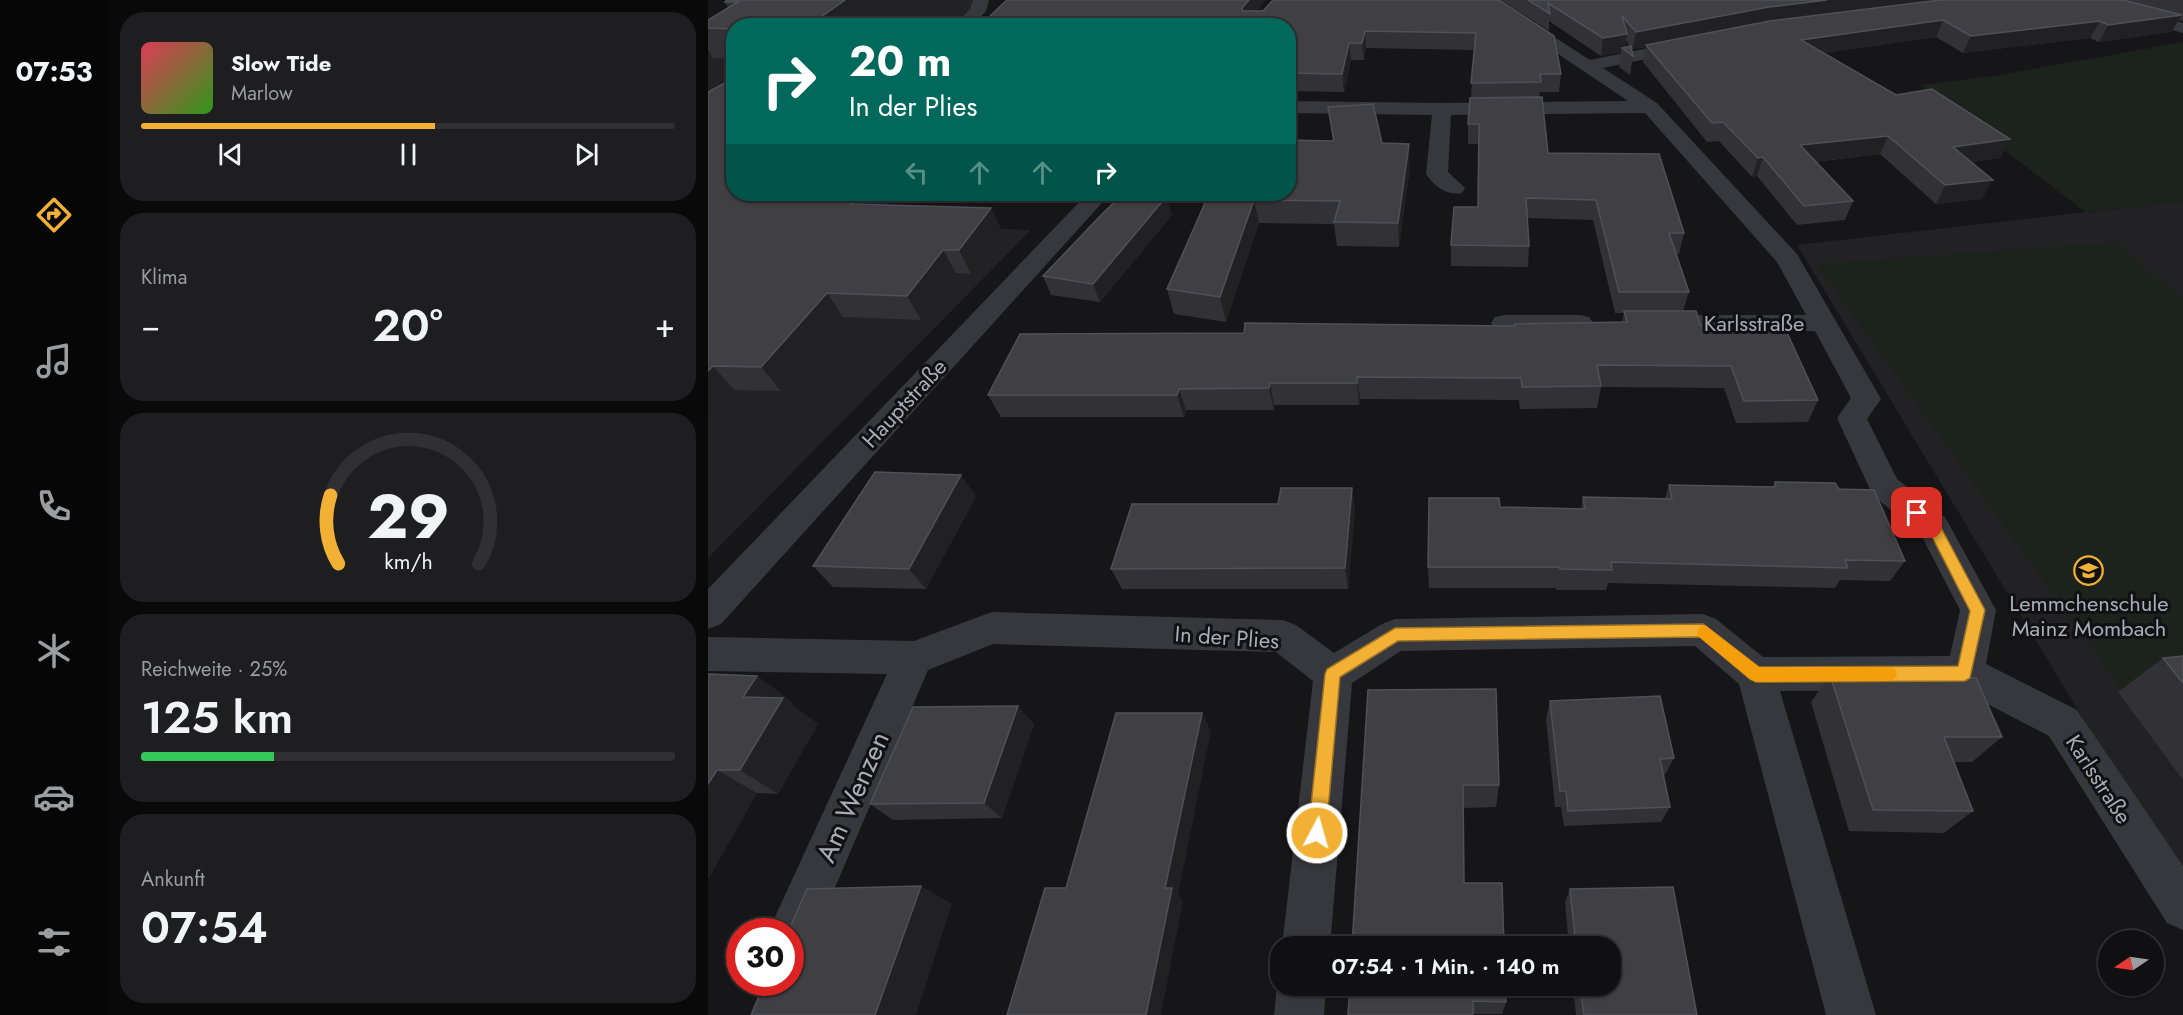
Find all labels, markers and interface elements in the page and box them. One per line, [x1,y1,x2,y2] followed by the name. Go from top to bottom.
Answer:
[849,31,951,92] text: 20 m
[750,42,828,120] icon: right
[231,47,331,79] text: Slow Tide
[15,52,93,91] text: 07:53
[231,79,293,108] text: Marlow
[849,87,977,126] text: In der Plies
[214,138,247,171] icon: previous
[392,138,425,171] icon: pause
[570,138,603,171] icon: next
[900,156,933,189] icon: left
[963,156,996,189] icon: ahead
[1026,156,1059,189] icon: ahead
[1089,156,1122,189] icon: right
[33,194,75,236] icon: directions
[141,263,187,292] text: Klima
[372,293,443,358] text: 20°
[141,302,160,349] text: −
[655,302,675,349] text: +
[1704,307,1804,339] street label: Karlsstraße
[33,340,75,382] icon: music
[854,351,954,455] street label: Hauptstraße
[367,472,449,562] text: 29
[33,485,75,527] icon: phone
[1891,487,1942,538] pin
[1900,496,1933,529] icon: arrive
[384,547,432,578] text: km/h
[2073,555,2105,587] school or university icon: Lemmchenschule Mainz Mombach
[2009,587,2169,644] place label: Lemmchenschule Mainz Mombach
[1174,617,1280,657] street label: In der Plies
[33,630,75,672] icon: climate
[141,655,287,684] text: Reichweite · 25%
[141,685,293,750] text: 125 km
[806,725,899,869] street label: Am Wenzen
[2058,728,2140,830] street label: Karlsstraße
[33,776,75,818] icon: car
[1285,801,1349,865] position arrow
[141,865,205,894] text: Ankunft
[141,895,268,960] text: 07:54
[726,918,804,996] speed limit sign: 30
[33,921,75,963] icon: filters
[2098,930,2164,996] north arrow
[2098,930,2164,996] map controls
[1332,950,1559,982] text: 07:54 · 1 Min. · 140 m

